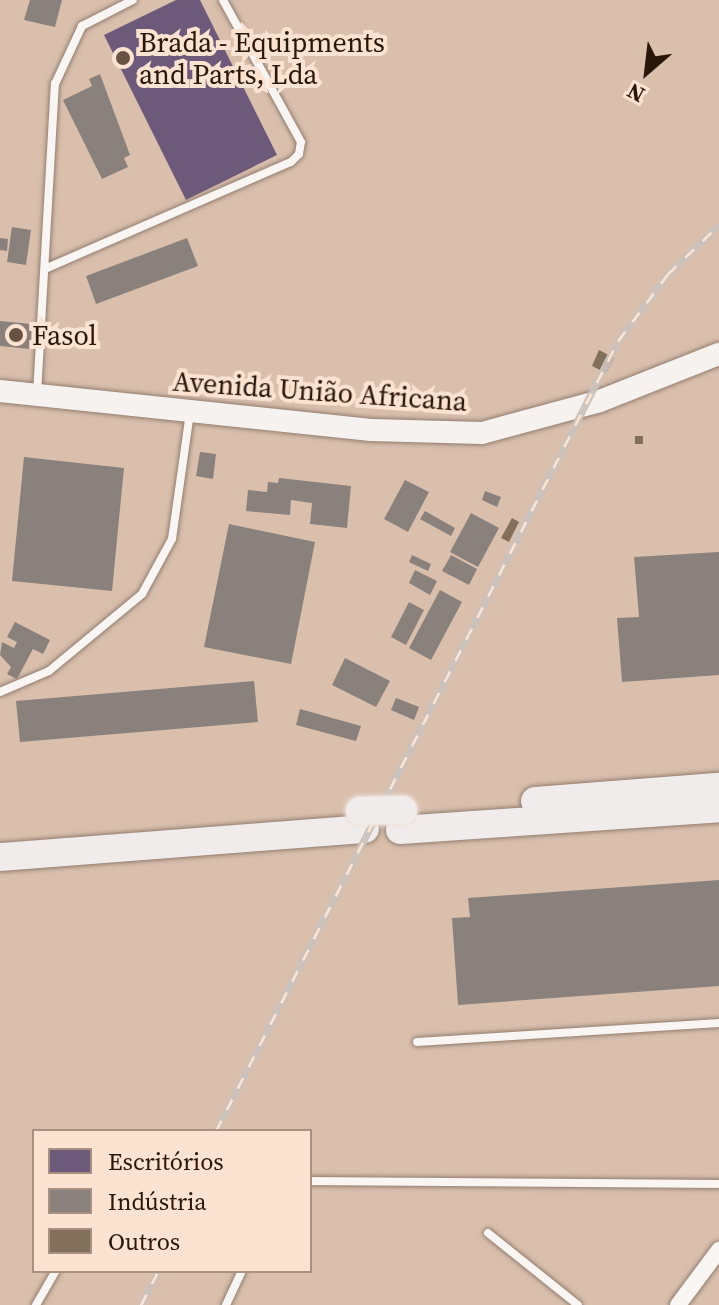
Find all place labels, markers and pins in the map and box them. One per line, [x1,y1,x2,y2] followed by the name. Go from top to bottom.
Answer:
[139,25,385,91] place label: Brada - Equipments and Parts, Lda
[114,49,132,67] marker: Brada - Equipments and Parts, Lda
[32,318,97,352] place label: Fasol
[7,326,25,344] marker: Fasol

